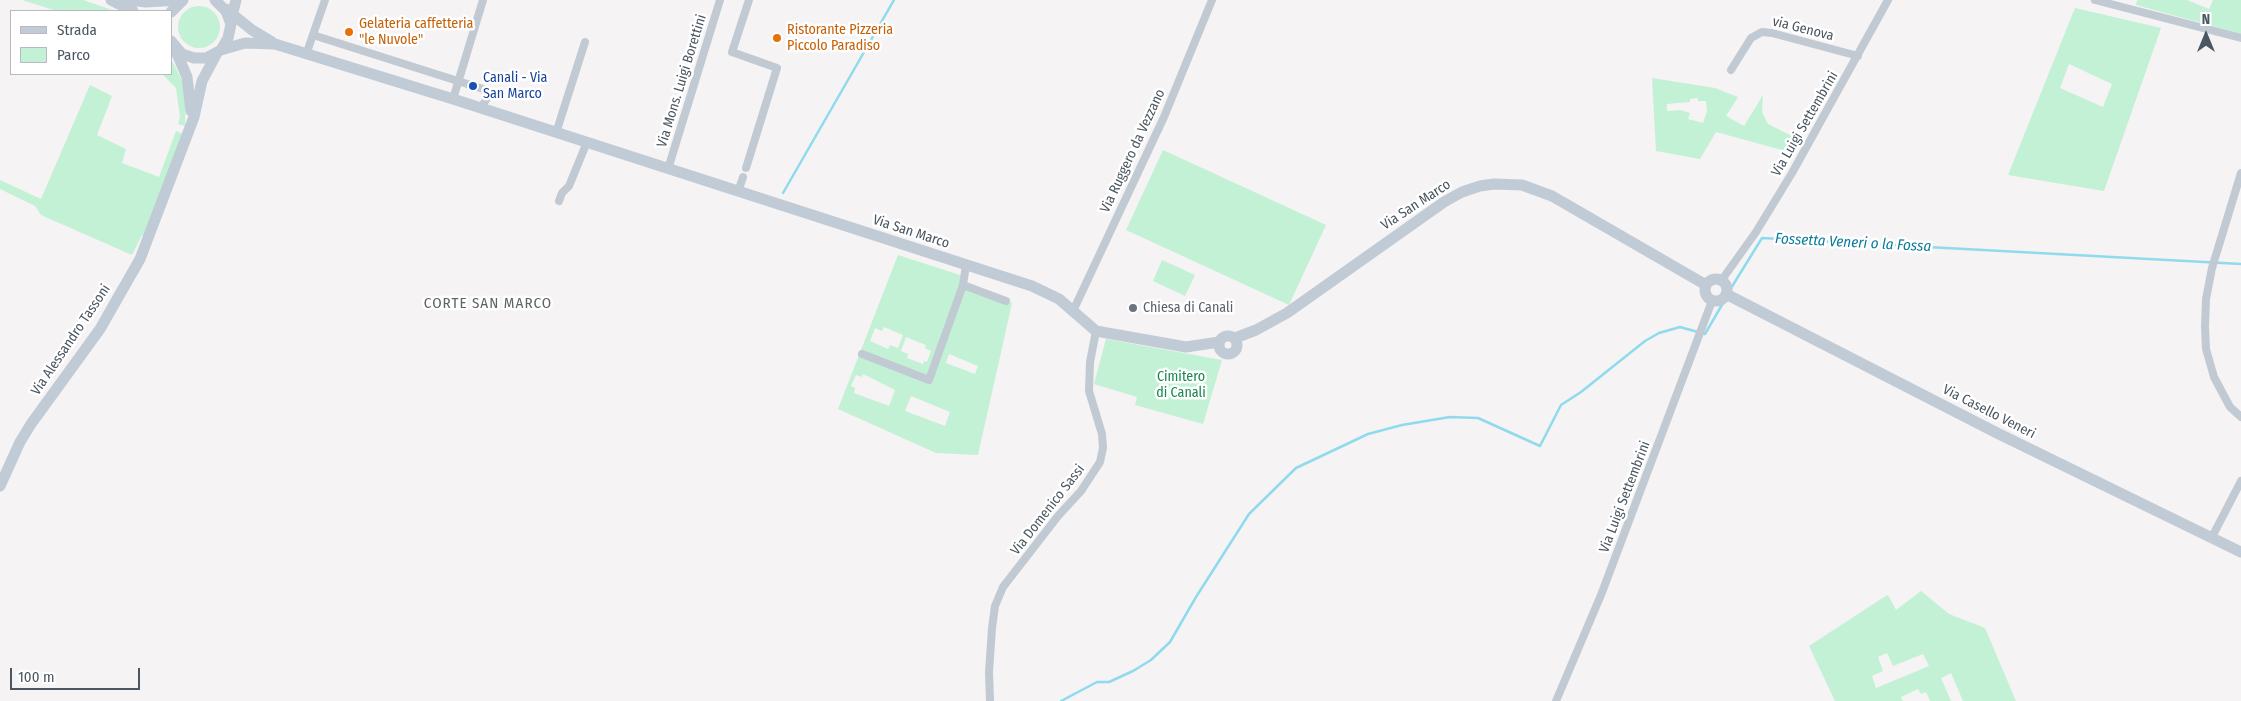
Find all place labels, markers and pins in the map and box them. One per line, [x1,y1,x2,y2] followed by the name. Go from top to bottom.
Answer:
[359,16,473,48] place label: Gelateria caffetteria "le Nuvole"
[787,22,893,54] place label: Ristorante Pizzeria Piccolo Paradiso
[343,26,355,38] marker: Gelateria caffetteria "le Nuvole"
[771,32,783,44] marker: Ristorante Pizzeria Piccolo Paradiso
[483,70,547,102] place label: Canali - Via San Marco
[467,80,479,92] marker: Canali - Via San Marco
[1143,300,1233,316] place label: Chiesa di Canali
[1127,302,1139,314] marker: Chiesa di Canali

